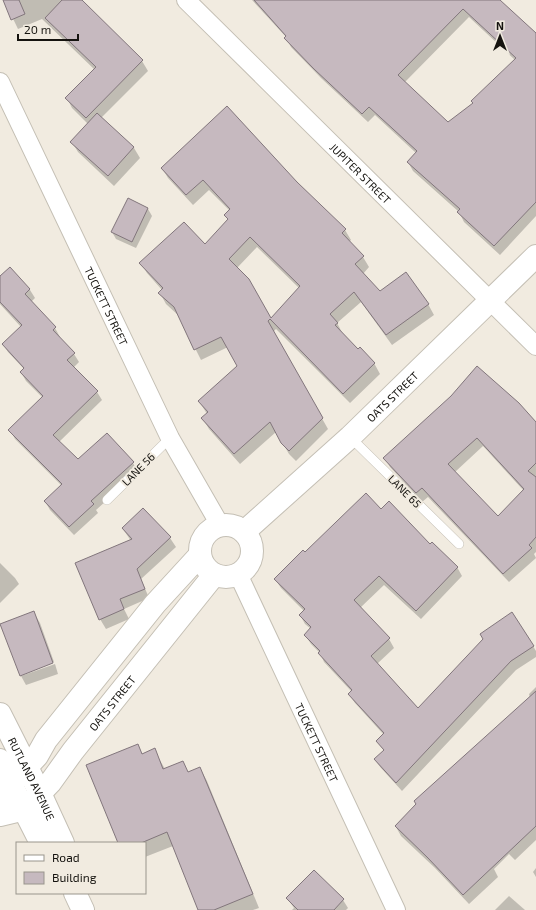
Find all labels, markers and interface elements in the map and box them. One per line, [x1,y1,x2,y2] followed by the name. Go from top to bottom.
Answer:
[18,16,78,42] scale bar
[480,16,520,56] north arrow
[496,19,504,32] text: N
[24,22,51,36] text: 20 m
[328,140,395,206] street label: JUPITER STREET
[83,264,131,348] street label: TUCKETT STREET
[364,368,421,424] street label: OATS STREET
[119,450,157,488] street label: LANE 56
[386,472,424,510] street label: LANE 65
[86,672,138,733] street label: OATS STREET
[293,701,342,784] street label: TUCKETT STREET
[6,735,58,822] street label: RUTLAND AVENUE
[16,842,146,894] legend
[52,850,80,864] text: Road
[52,870,97,884] text: Building

